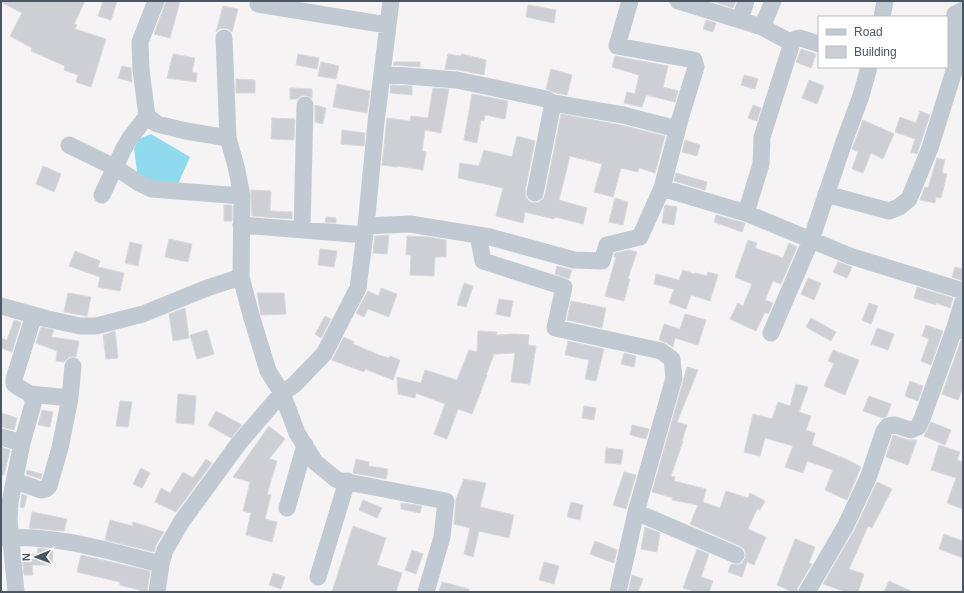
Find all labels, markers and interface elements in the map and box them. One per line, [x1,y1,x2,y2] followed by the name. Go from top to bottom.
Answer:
[818,16,948,68] legend
[854,25,883,39] text: Road
[854,45,897,59] text: Building
[16,537,56,577] north arrow
[20,553,32,561] text: N

